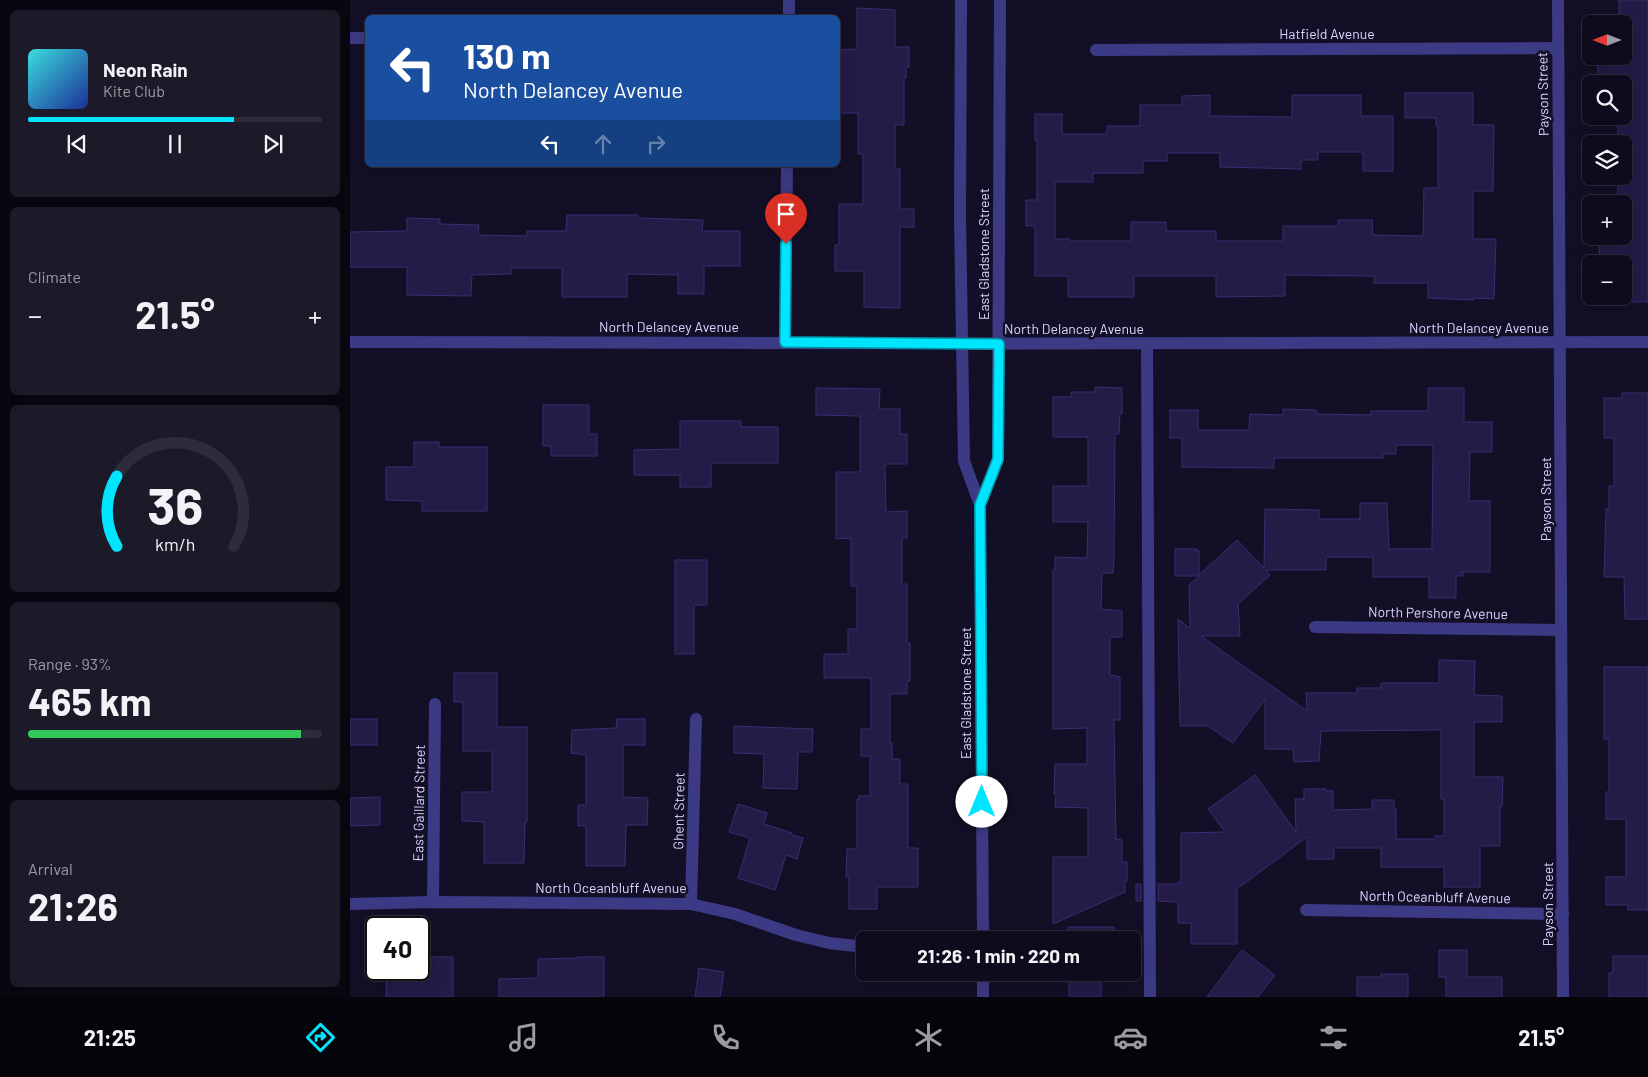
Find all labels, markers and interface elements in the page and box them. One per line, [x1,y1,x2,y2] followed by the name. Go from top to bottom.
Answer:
[1582,15,1632,65] north arrow
[1582,15,1632,305] map controls
[1279,25,1375,42] street label: Hatfield Avenue
[463,34,550,76] text: 130 m
[380,35,445,100] icon: left
[1533,52,1552,136] street label: Payson Street
[103,58,188,81] text: Neon Rain
[1582,75,1632,125] button: search
[463,76,683,102] text: North Delancey Avenue
[103,81,165,100] text: Kite Club
[63,130,91,158] icon: previous
[161,130,189,158] icon: pause
[259,130,287,158] icon: next
[536,130,564,158] icon: left
[589,130,617,158] icon: ahead
[642,130,670,158] icon: right
[1582,135,1632,185] button: layers
[975,188,992,320] street label: East Gladstone Street
[765,193,807,244] pin
[1582,195,1632,245] button: +
[772,200,800,228] icon: arrive
[1582,255,1632,305] button: −
[28,267,81,286] text: Climate
[135,291,215,337] text: 21.5°
[28,298,42,332] text: −
[308,298,322,332] text: +
[599,318,739,335] street label: North Delancey Avenue
[1409,319,1549,336] street label: North Delancey Avenue
[1004,320,1144,337] street label: North Delancey Avenue
[1537,457,1554,541] street label: Payson Street
[147,473,203,535] text: 36
[155,533,195,555] text: km/h
[1368,603,1508,622] street label: North Pershore Avenue
[957,627,974,759] street label: East Gladstone Street
[28,654,112,673] text: Range · 93%
[28,678,151,724] text: 465 km
[409,744,428,861] street label: East Gaillard Street
[669,772,688,850] street label: Ghent Street
[955,775,1007,827] position arrow
[28,859,73,878] text: Arrival
[1539,862,1556,946] street label: Payson Street
[535,879,687,896] street label: North Oceanbluff Avenue
[28,883,118,929] text: 21:26
[1359,887,1511,906] street label: North Oceanbluff Avenue
[365,916,430,981] speed limit sign: 40
[917,944,1080,967] text: 21:26 · 1 min · 220 m
[303,1020,338,1055] icon: directions
[506,1020,541,1055] icon: music
[708,1020,743,1055] icon: phone
[911,1020,946,1055] icon: climate
[1113,1020,1148,1055] icon: car
[1316,1020,1351,1055] icon: filters
[84,1024,136,1050] text: 21:25
[1518,1024,1564,1050] text: 21.5°

